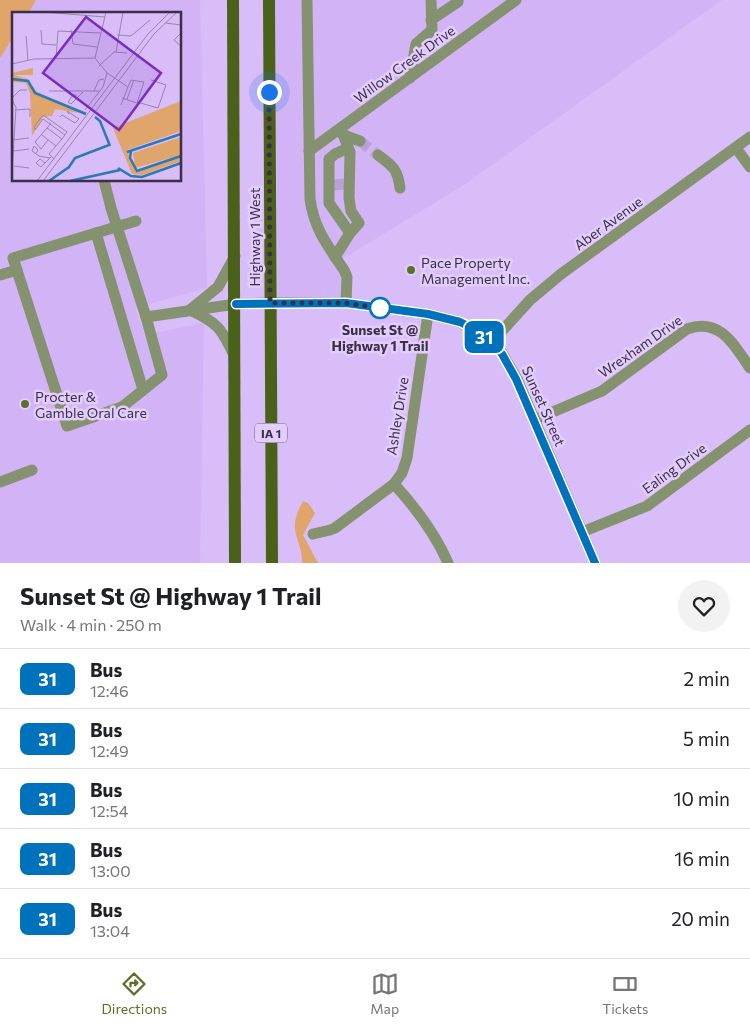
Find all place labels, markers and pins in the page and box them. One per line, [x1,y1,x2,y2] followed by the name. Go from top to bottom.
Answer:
[421,254,530,287] place label: Pace Property Management Inc.
[405,264,417,276] marker: Pace Property Management Inc.
[369,297,391,319] marker: Sunset St @ Highway 1 Trail
[332,321,428,354] place label: Sunset St @ Highway 1 Trail
[35,388,147,421] place label: Procter & Gamble Oral Care
[19,398,31,410] marker: Procter & Gamble Oral Care

